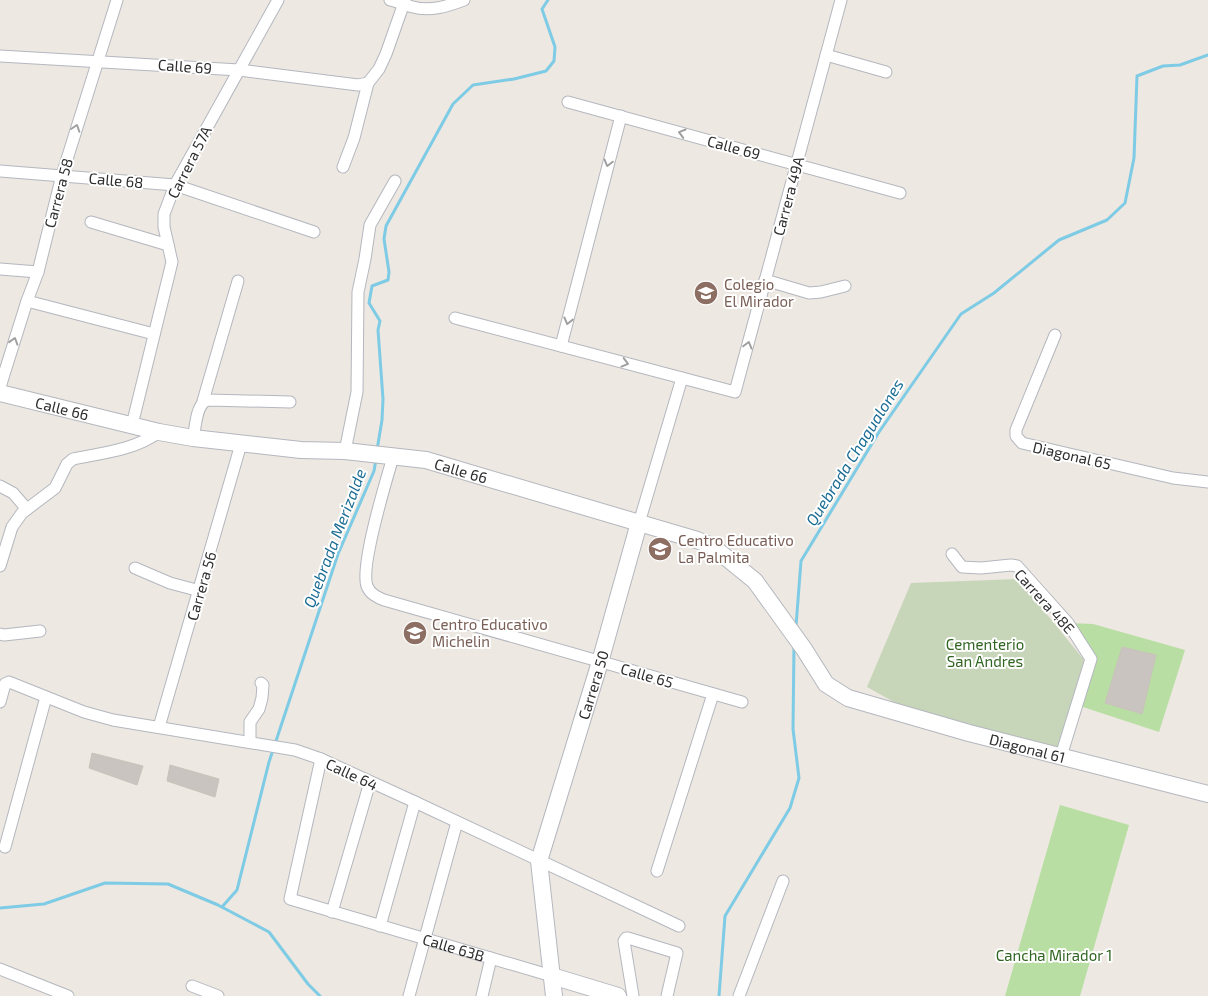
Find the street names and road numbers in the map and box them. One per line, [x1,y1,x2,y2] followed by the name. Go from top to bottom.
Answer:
[157,55,213,77] street label: Calle 69
[163,122,215,201] street label: Carrera 57A
[705,131,763,163] street label: Calle 69
[769,154,807,238] street label: Carrera 49A
[40,156,76,230] street label: Carrera 58
[88,169,144,191] street label: Calle 68
[34,393,91,423] street label: Calle 66
[1031,437,1113,473] street label: Diagonal 65
[432,454,490,487] street label: Calle 66
[183,549,219,623] street label: Carrera 56
[1011,565,1079,637] street label: Carrera 48E
[574,648,612,722] street label: Carrera 50
[619,659,675,691] street label: Calle 65
[987,730,1067,766] street label: Diagonal 61
[323,754,381,794] street label: Calle 64
[421,930,487,965] street label: Calle 63B

